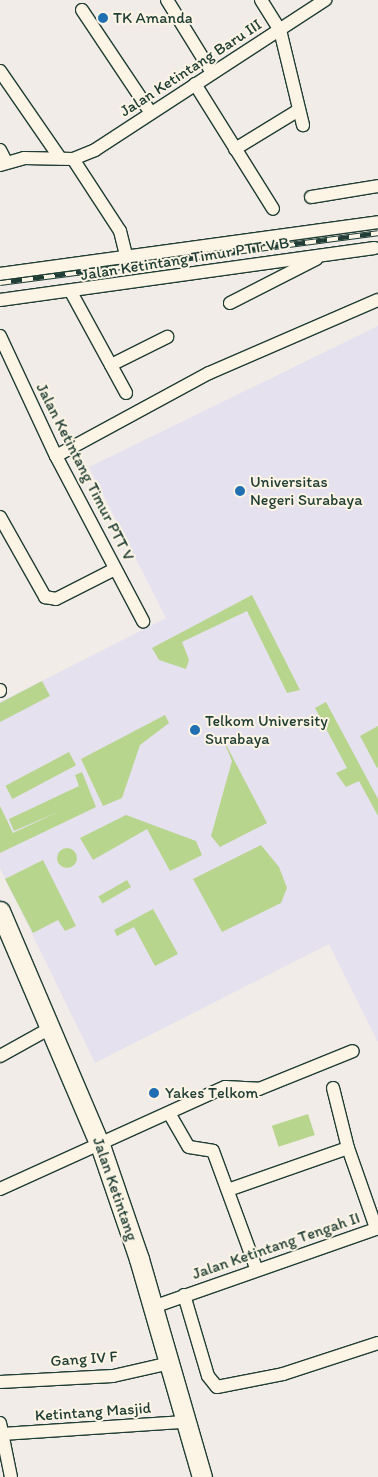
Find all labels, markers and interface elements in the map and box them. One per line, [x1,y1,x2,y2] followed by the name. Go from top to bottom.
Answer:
[113,8,193,28] place label: TK Amanda
[97,12,109,24] marker: TK Amanda
[116,15,266,121] street label: Jalan Ketintang Baru III
[79,233,291,285] street label: Jalan Ketintang Timur PTT V B
[32,380,138,564] street label: Jalan Ketintang Timur PTT V
[250,472,363,510] place label: Universitas Negeri Surabaya
[234,485,246,497] marker: Universitas Negeri Surabaya
[205,711,328,749] place label: Telkom University Surabaya
[189,724,201,736] marker: Telkom University Surabaya
[165,1083,257,1103] place label: Yakes Telkom
[147,1086,161,1100] marker: Yakes Telkom
[88,1135,142,1243] street label: Jalan Ketintang
[191,1209,361,1283] street label: Jalan Ketintang Tengah II
[50,1347,118,1371] street label: Gang IV F
[34,1398,152,1426] street label: Ketintang Masjid

